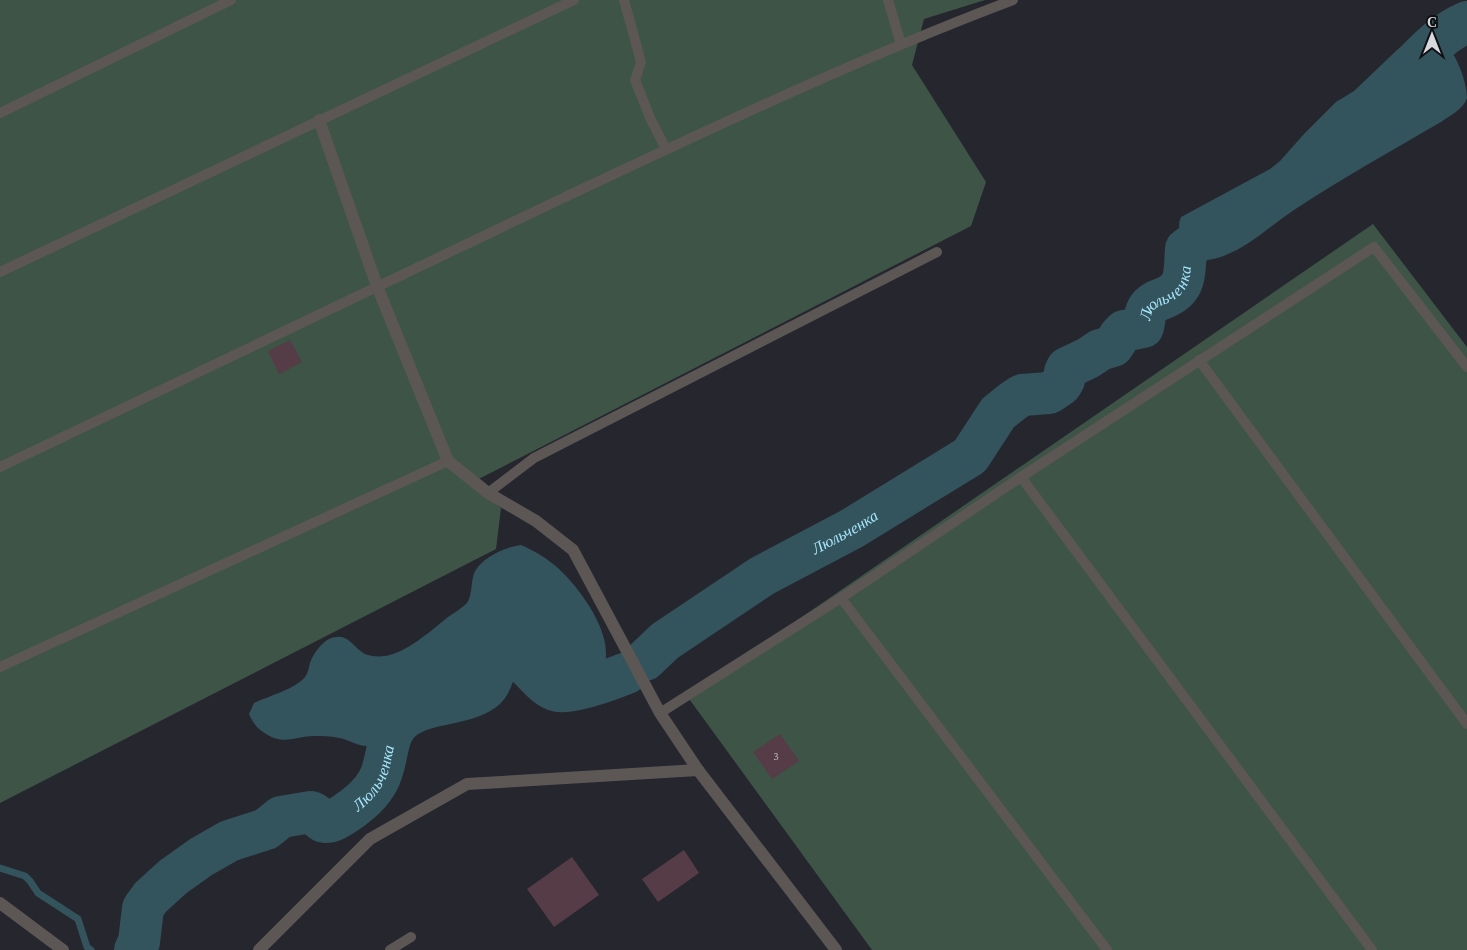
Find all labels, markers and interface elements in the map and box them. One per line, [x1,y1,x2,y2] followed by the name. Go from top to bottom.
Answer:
[1407,10,1457,60] north arrow
[1427,14,1437,30] text: С
[1136,265,1194,323] water label: Люльченка
[808,506,881,557] water label: Люльченка
[348,743,397,814] water label: Люльченка
[773,749,779,763] house number: 3

